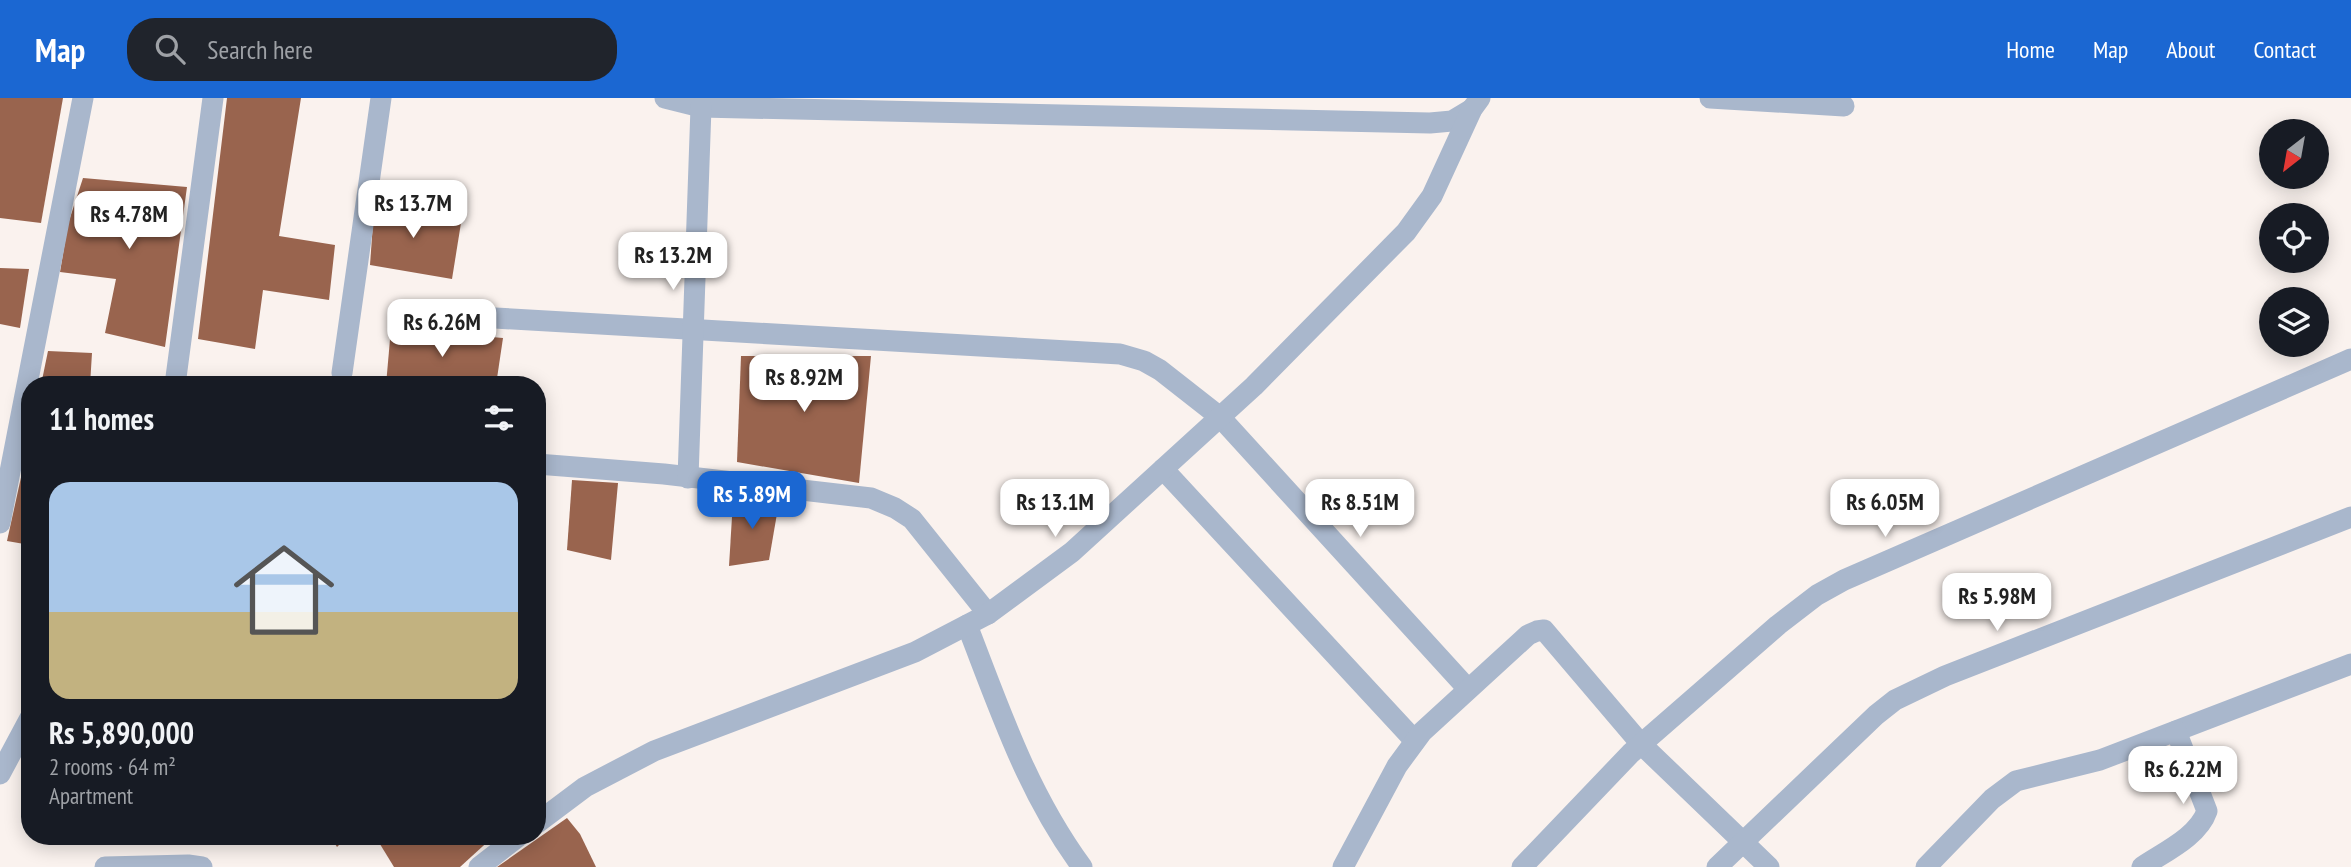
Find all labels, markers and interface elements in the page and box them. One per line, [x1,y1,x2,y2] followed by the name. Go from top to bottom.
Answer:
[127,18,617,81] search box
[35,28,85,71] text: Map
[151,30,189,68] icon: search
[207,33,313,66] text: Search here
[2006,34,2055,65] text: Home
[2093,34,2128,65] text: Map
[2166,34,2215,65] text: About
[2253,34,2316,65] text: Contact
[2259,119,2329,189] north arrow
[2259,119,2329,357] map controls
[341,180,485,240] pin: Rs 13.7M
[374,188,452,217] text: Rs 13.7M
[57,192,201,251] pin: Rs 4.78M
[90,199,168,228] text: Rs 4.78M
[2259,203,2329,273] button: locate
[601,232,745,292] pin: Rs 13.2M
[634,240,712,269] text: Rs 13.2M
[2259,287,2329,357] button: layers
[370,300,514,359] pin: Rs 6.26M
[403,307,481,336] text: Rs 6.26M
[732,354,876,414] pin: Rs 8.92M
[765,362,843,391] text: Rs 8.92M
[49,399,154,438] text: 11 homes
[480,399,518,437] icon: filters
[680,472,824,531] pin: Rs 5.89M
[713,479,791,508] text: Rs 5.89M
[983,480,1127,539] pin: Rs 13.1M
[1288,480,1432,539] pin: Rs 8.51M
[1813,480,1957,539] pin: Rs 6.05M
[1016,487,1094,516] text: Rs 13.1M
[1321,487,1399,516] text: Rs 8.51M
[1846,487,1924,516] text: Rs 6.05M
[221,527,347,653] icon: home
[1925,574,2069,633] pin: Rs 5.98M
[1958,581,2036,610] text: Rs 5.98M
[49,713,194,752] text: Rs 5,890,000
[2111,746,2255,806] pin: Rs 6.22M
[49,752,176,781] text: 2 rooms · 64 m²
[2144,754,2222,783] text: Rs 6.22M
[49,781,133,810] text: Apartment

